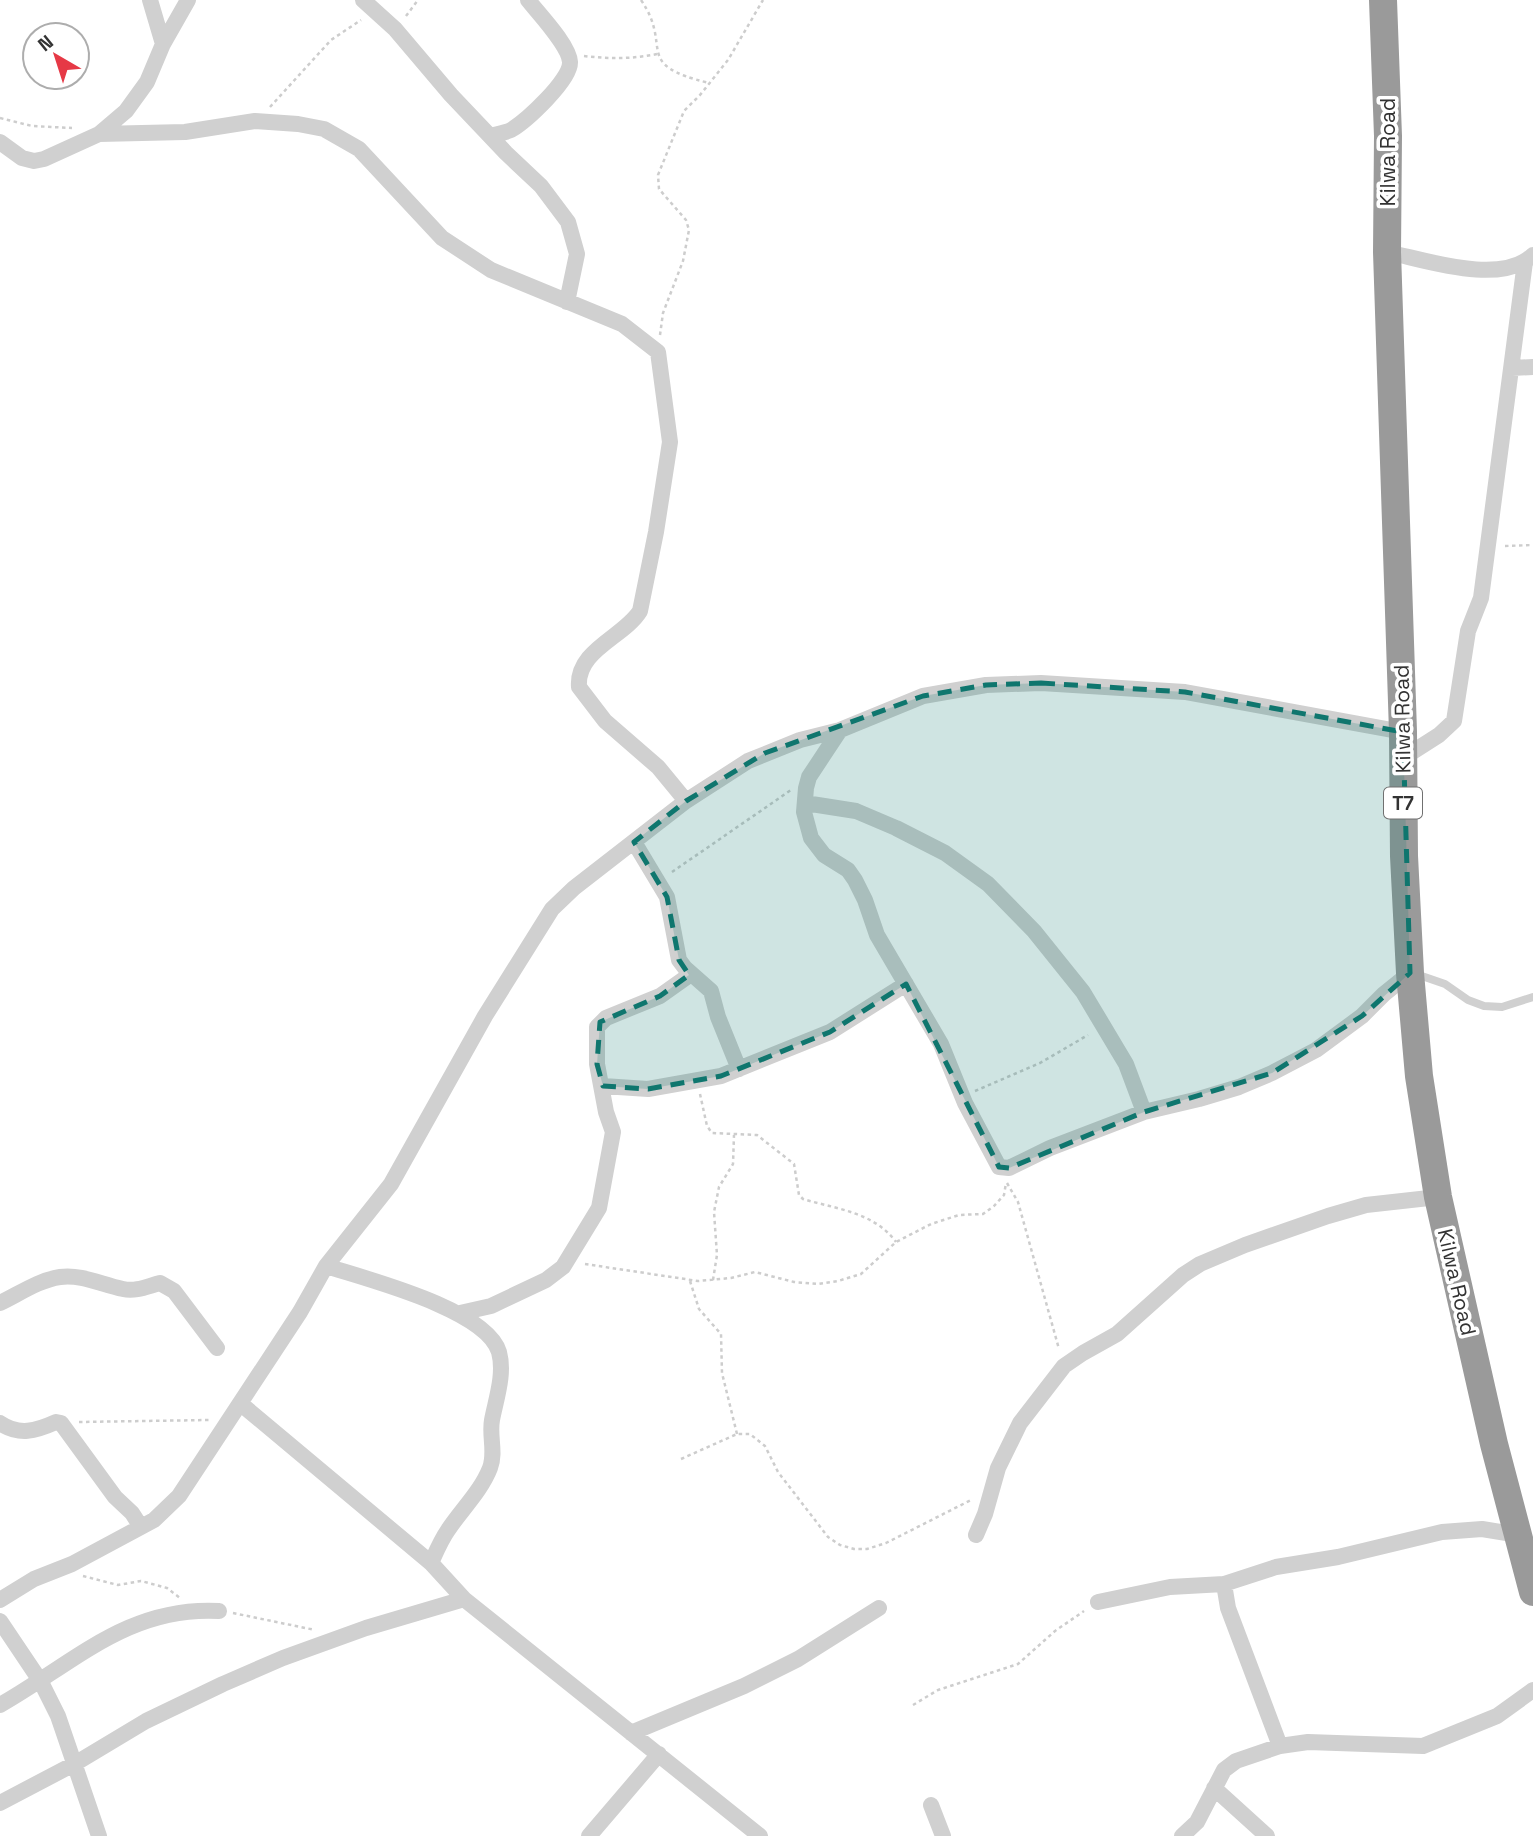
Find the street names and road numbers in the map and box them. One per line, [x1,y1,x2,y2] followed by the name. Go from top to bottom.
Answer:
[1374,98,1401,206] street label: Kilwa Road
[1388,664,1416,774] street label: Kilwa Road
[1384,788,1422,818] road number: T7
[1432,1226,1482,1338] street label: Kilwa Road

